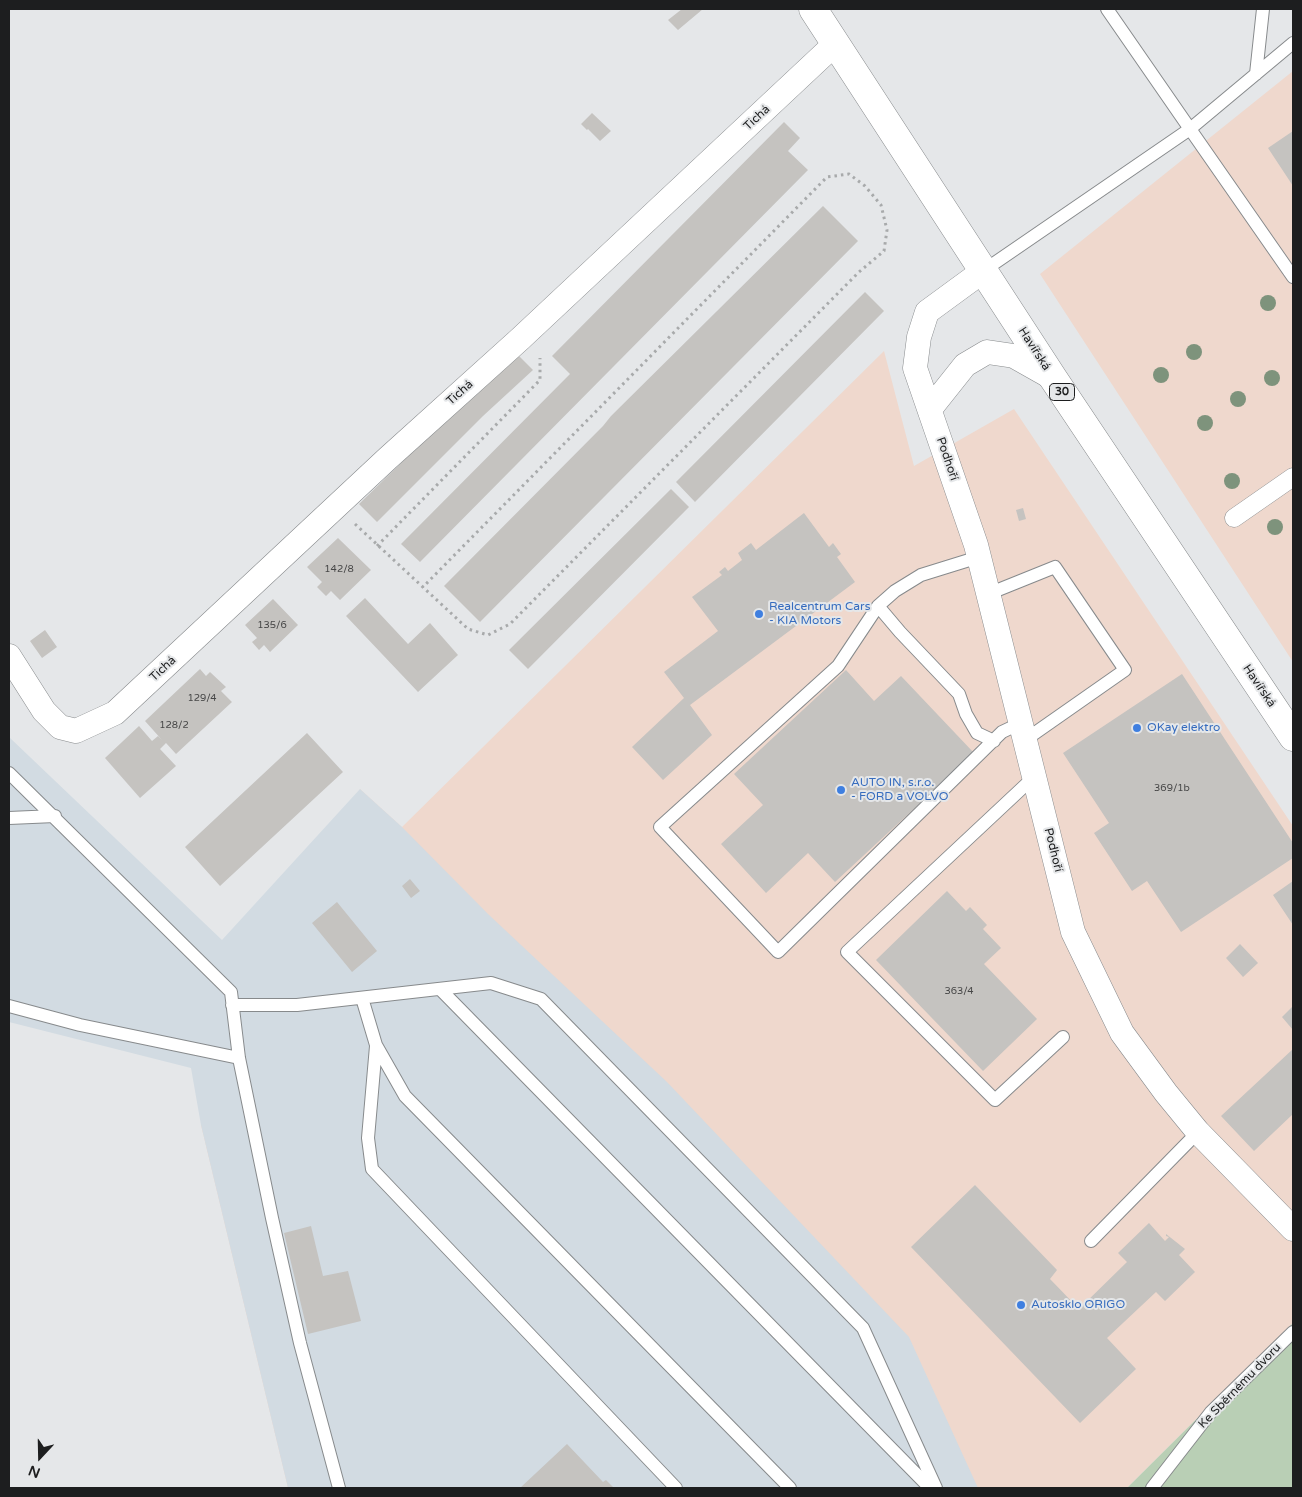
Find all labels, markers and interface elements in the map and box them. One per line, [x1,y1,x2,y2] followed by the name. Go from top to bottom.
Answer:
[741,102,773,134] street label: Tichá
[1015,325,1053,373] street label: Havířská
[444,377,476,409] street label: Tichá
[1050,384,1074,401] road number: 30
[933,435,961,483] street label: Podhoří
[324,563,354,575] house number: 142/8
[769,600,870,628] place label: Realcentrum Cars - KIA Motors
[753,608,765,620] marker: Realcentrum Cars - KIA Motors
[257,619,287,631] house number: 135/6
[147,653,179,685] street label: Tichá
[1239,662,1279,710] street label: Havířská
[188,692,216,704] house number: 129/4
[159,719,189,731] house number: 128/2
[1147,721,1220,735] place label: OKay elektro
[1131,722,1143,734] marker: OKay elektro
[851,776,948,804] place label: AUTO IN, s.r.o. - FORD a VOLVO
[1154,782,1190,794] house number: 369/1b
[835,784,847,796] marker: AUTO IN, s.r.o. - FORD a VOLVO
[1041,826,1065,874] street label: Podhoří
[945,985,973,997] house number: 363/4
[1031,1298,1125,1312] place label: Autosklo ORIGO
[1015,1299,1027,1311] marker: Autosklo ORIGO
[1196,1340,1284,1432] street label: Ke Sběrnému dvoru
[15,1432,65,1482] north arrow
[26,1462,43,1481] text: N

